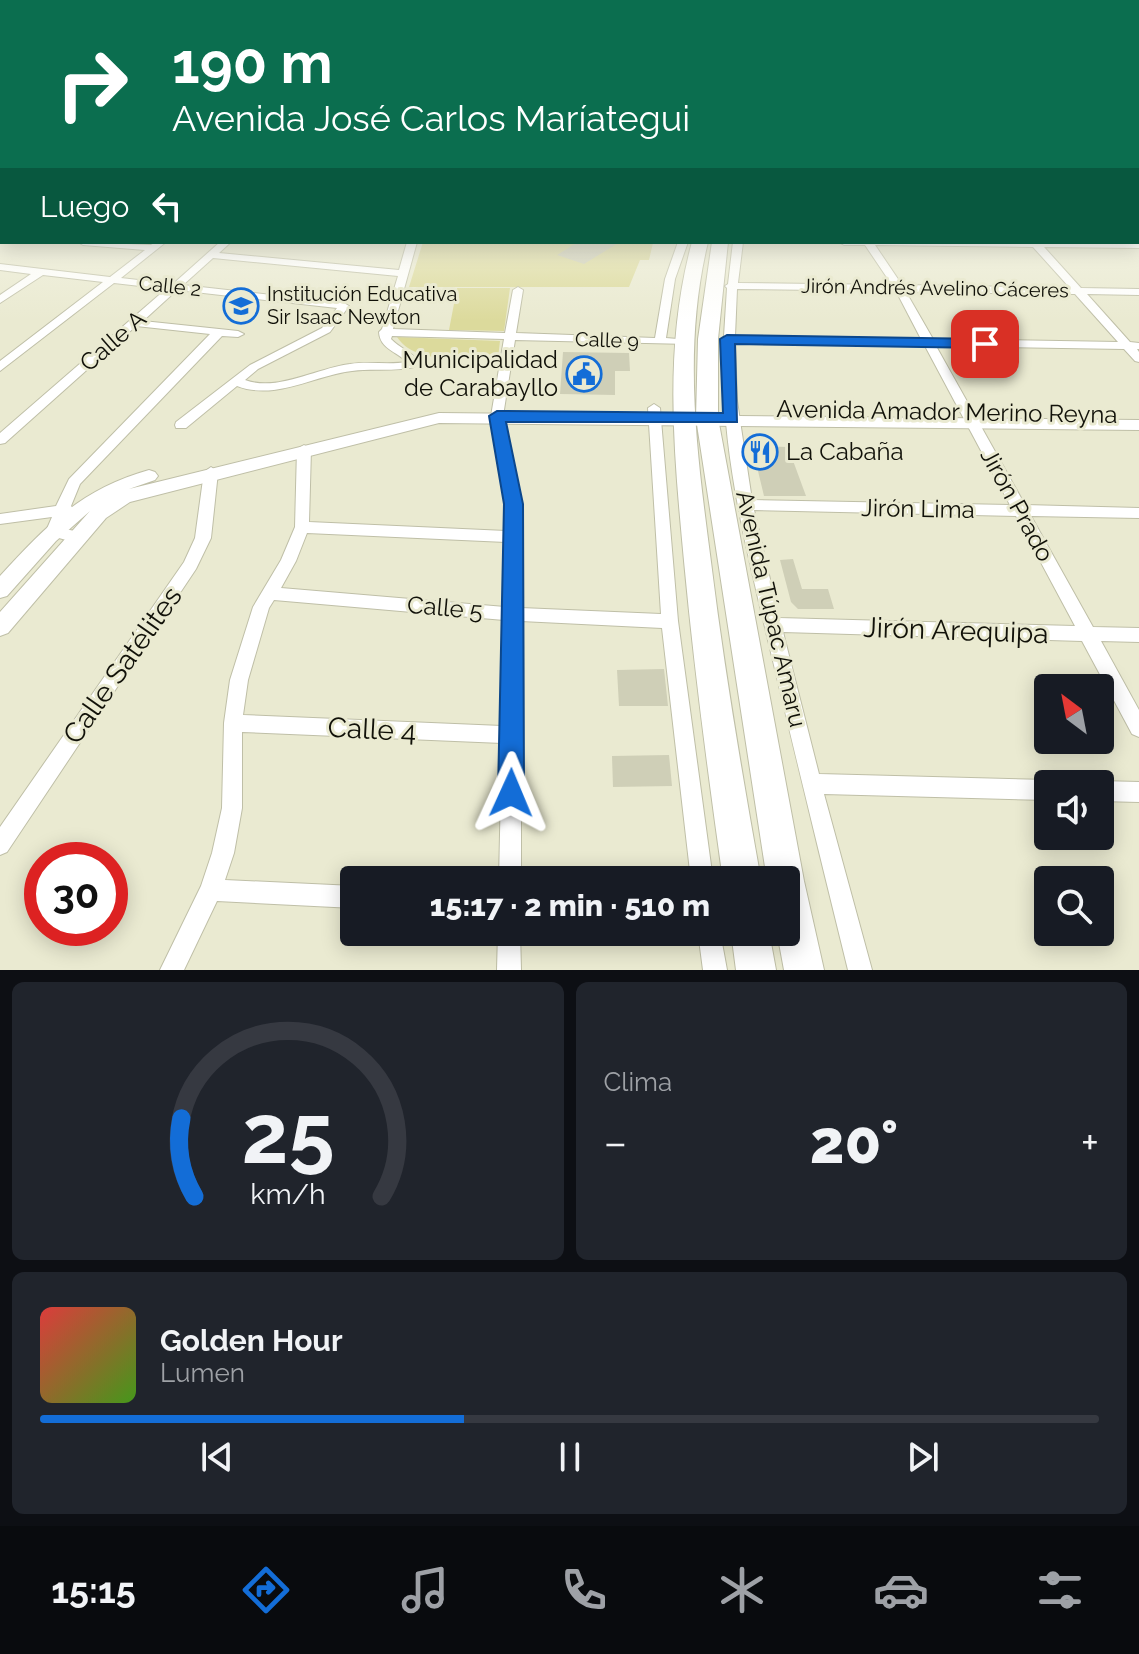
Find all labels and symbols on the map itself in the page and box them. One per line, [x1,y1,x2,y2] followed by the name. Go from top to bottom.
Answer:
[138,271,202,301] street label: Calle 2
[801,274,1069,302] street label: Jirón Andrés Avelino Cáceres
[267,282,457,329] place label: Institución Educativa Sir Isaac Newton
[222,287,260,325] school or university icon: Institución Educativa Sir Isaac Newton
[74,304,152,377] street label: Calle A
[951,310,1019,378] pin
[575,327,639,353] street label: Calle 9
[402,345,558,402] place label: Municipalidad de Carabayllo
[565,355,603,393] public building icon: Municipalidad de Carabayllo
[776,394,1118,429] street label: Avenida Amador Merino Reyna
[741,433,779,471] restaurant icon: La Cabaña
[786,437,904,466] place label: La Cabaña
[975,443,1060,566] street label: Jirón Prado
[730,488,813,730] street label: Avenida Túpac Amaru
[861,493,975,524] street label: Jirón Lima
[56,581,189,750] street label: Calle Satélites
[406,590,484,625] street label: Calle 5
[863,611,1049,650] street label: Jirón Arequipa
[1034,674,1114,754] north arrow
[327,711,417,748] street label: Calle 4
[469,751,553,835] position arrow
[24,842,128,946] speed limit sign: 30

